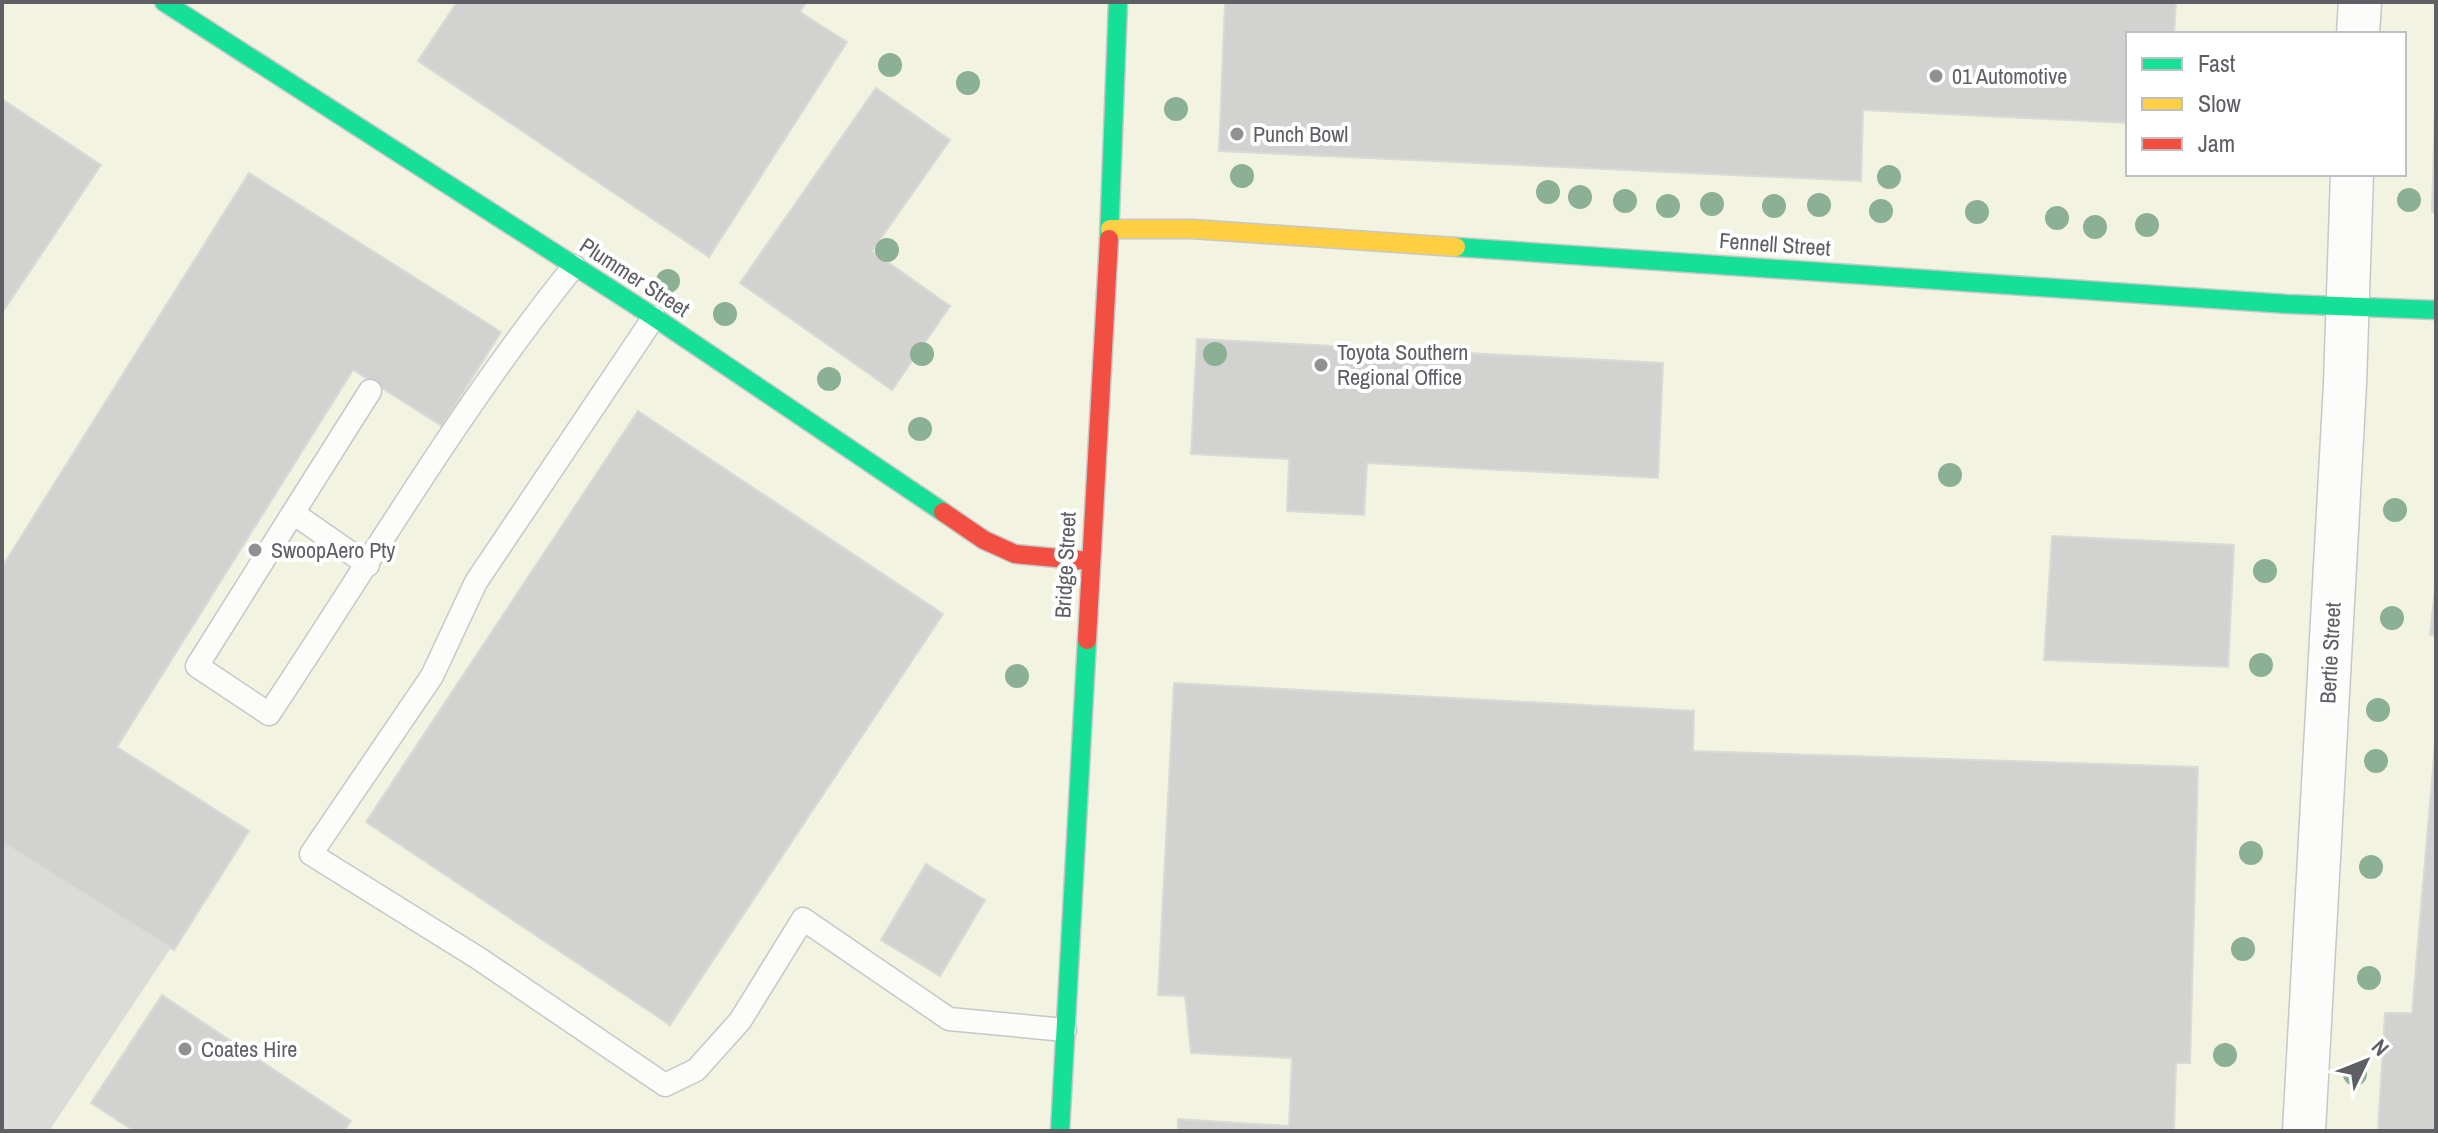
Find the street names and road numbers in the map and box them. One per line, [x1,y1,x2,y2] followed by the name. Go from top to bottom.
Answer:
[1718,225,1832,263] street label: Fennell Street
[574,230,696,324] street label: Plummer Street
[1047,511,1083,619] street label: Bridge Street
[2312,602,2348,704] street label: Bertie Street

